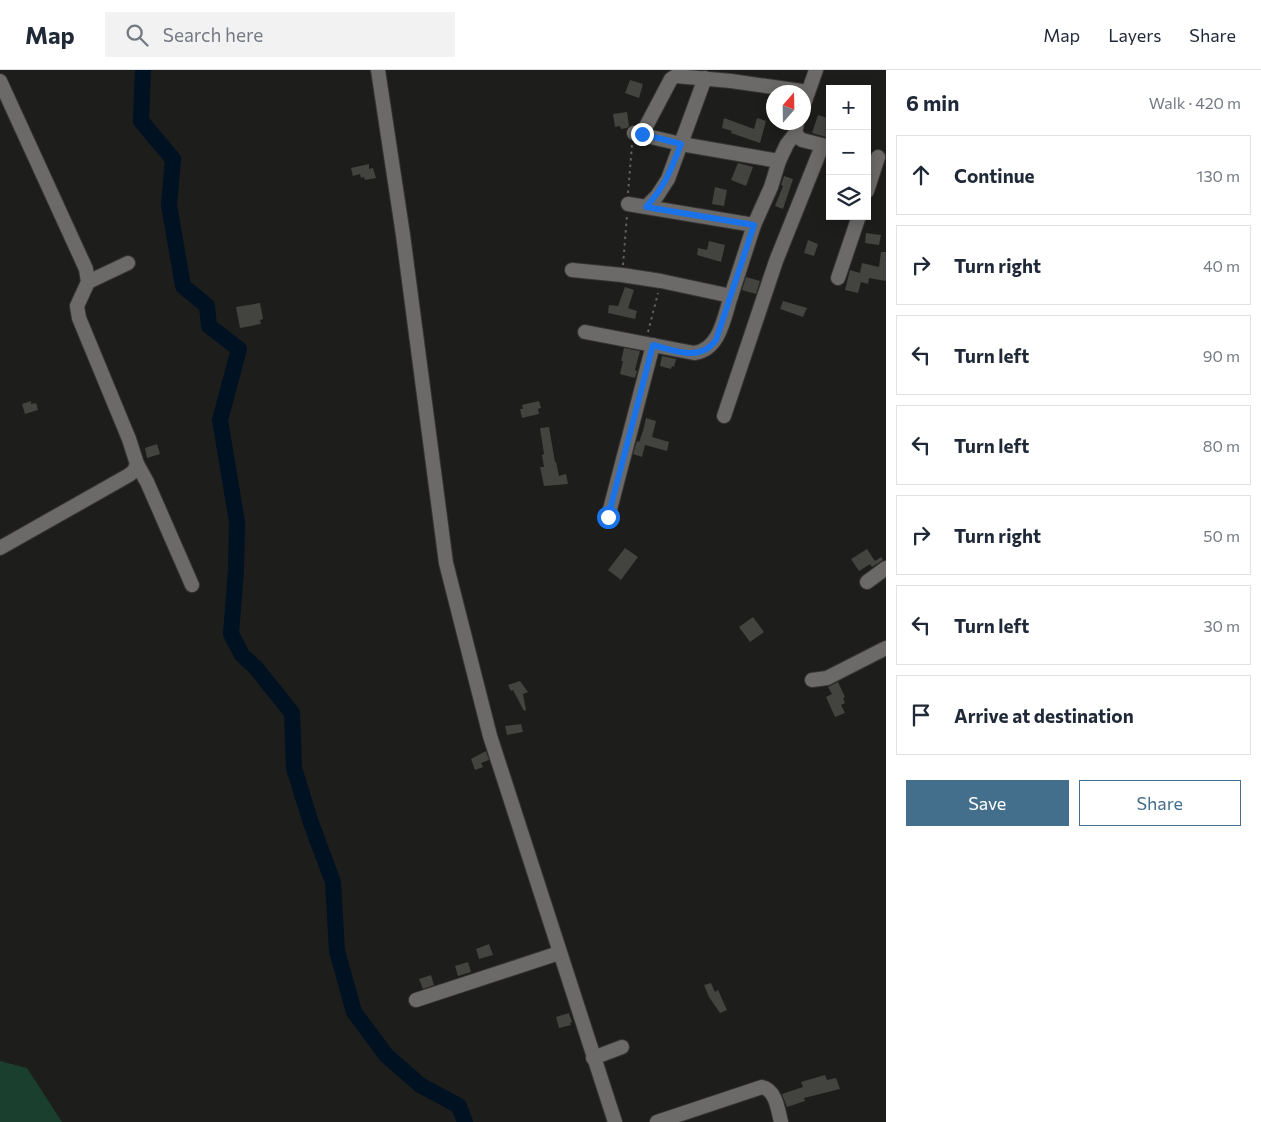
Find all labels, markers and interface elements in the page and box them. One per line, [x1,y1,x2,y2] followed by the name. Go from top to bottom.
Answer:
[105,12,455,57] search box
[25,20,75,49] text: Map
[123,21,151,49] icon: search
[163,23,263,46] text: Search here
[1043,24,1080,46] text: Map
[1108,24,1161,46] text: Layers
[1189,24,1236,46] text: Share
[766,85,811,130] north arrow
[826,85,871,220] map controls
[826,85,871,130] button: +
[906,90,959,115] text: 6 min
[1149,93,1241,112] text: Walk · 420 m
[631,123,654,146] route end
[826,130,871,175] button: −
[907,161,935,189] icon: ahead
[954,164,1034,187] text: Continue
[1197,166,1240,185] text: 130 m
[826,175,871,220] button: layers
[907,251,935,279] icon: right
[954,254,1041,277] text: Turn right
[1203,256,1240,275] text: 40 m
[907,341,935,369] icon: left
[954,344,1029,367] text: Turn left
[1203,346,1240,365] text: 90 m
[907,431,935,459] icon: left
[954,434,1029,457] text: Turn left
[1203,436,1240,455] text: 80 m
[597,506,620,529] route start
[907,521,935,549] icon: right
[954,524,1041,547] text: Turn right
[1203,526,1240,545] text: 50 m
[907,611,935,639] icon: left
[954,614,1029,637] text: Turn left
[1203,616,1240,635] text: 30 m
[907,701,935,729] icon: arrive
[954,704,1134,727] text: Arrive at destination
[906,780,1069,826] button: Save
[1079,780,1241,826] button: Share

